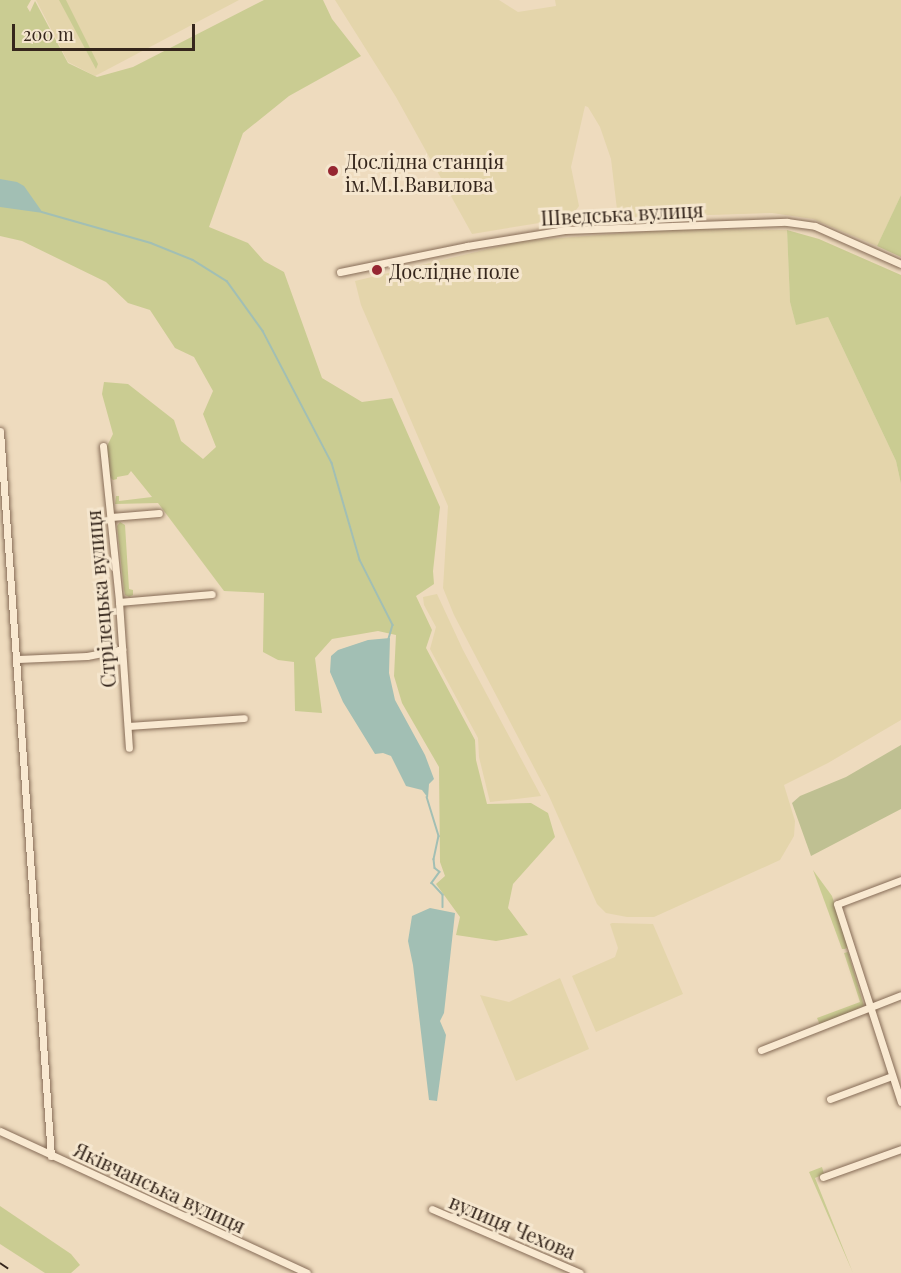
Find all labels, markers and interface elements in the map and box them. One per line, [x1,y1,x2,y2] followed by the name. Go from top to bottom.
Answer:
[15,12,198,50] scale bar
[23,22,74,46] text: 200 m
[345,148,504,195] place label: Дослідна станція ім.М.І.Вавилова
[326,164,340,178] marker: Дослідна станція ім.М.І.Вавилова
[540,197,704,229] street label: Шведська вулиця
[389,258,520,282] place label: Дослідне поле
[370,263,384,277] marker: Дослідне поле
[80,509,120,689] street label: Стрілецька вулиця
[70,1137,250,1237] street label: Яківчанська вулиця
[446,1189,580,1263] street label: вулиця Чехова

